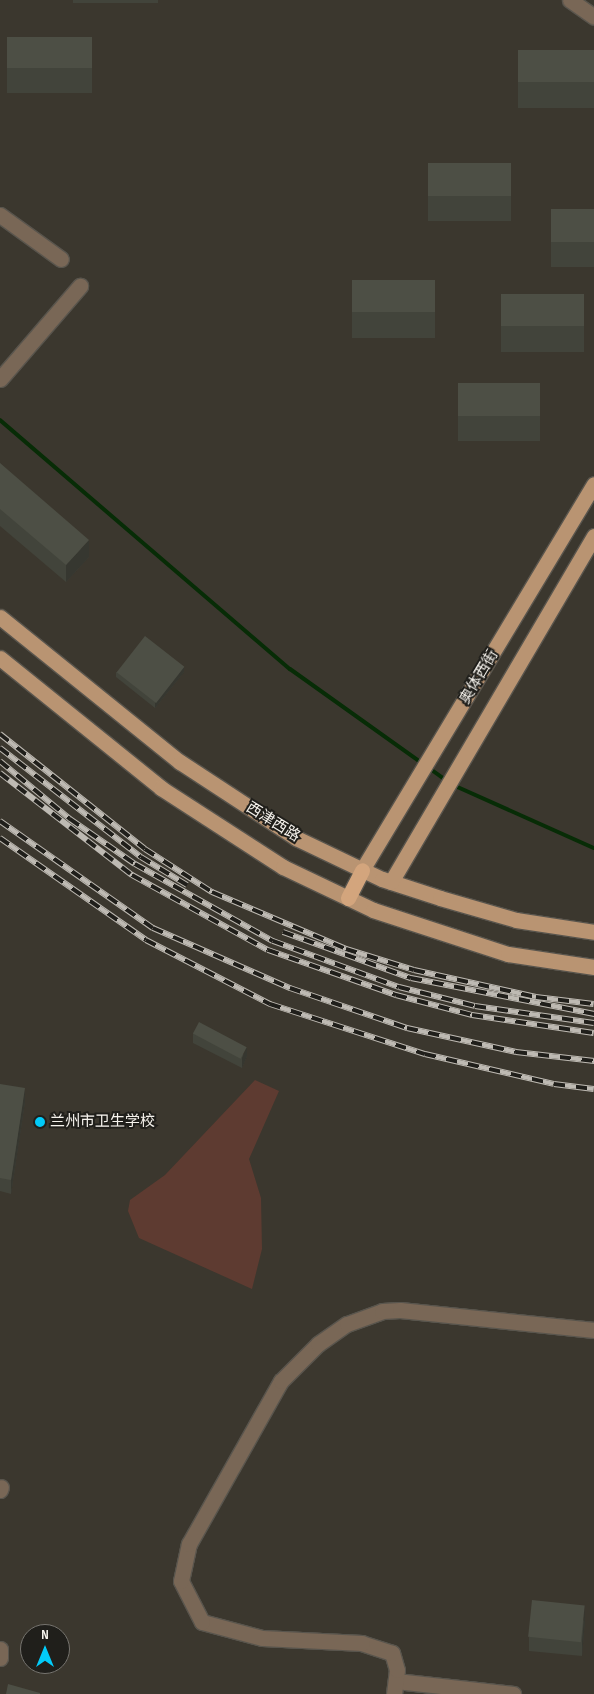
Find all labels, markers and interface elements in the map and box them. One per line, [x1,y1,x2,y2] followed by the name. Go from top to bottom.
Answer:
[456,647,502,707] street label: 奥体西街
[243,798,303,846] street label: 西津西路
[50,1113,155,1131] place label: 兰州市卫生学校
[34,1116,46,1128] marker: 兰州市卫生学校
[20,1624,70,1674] north arrow
[41,1626,49,1643] text: N

